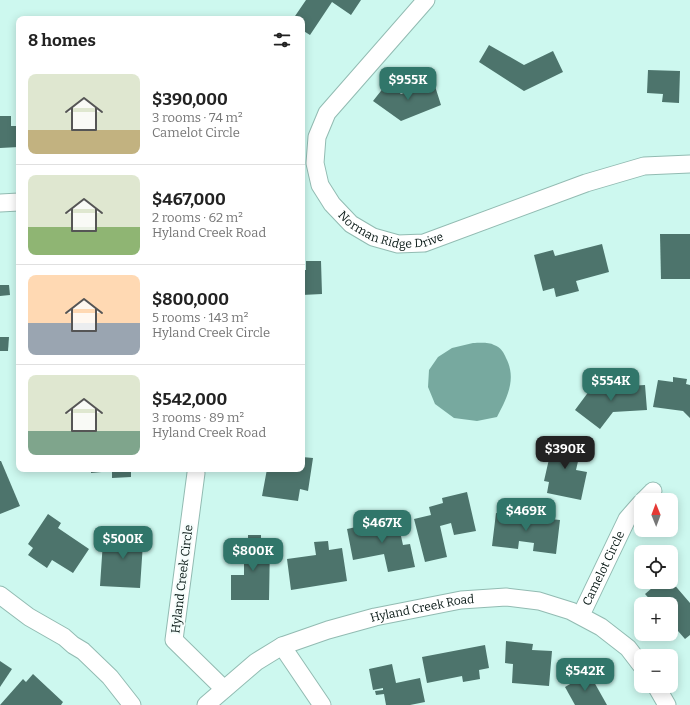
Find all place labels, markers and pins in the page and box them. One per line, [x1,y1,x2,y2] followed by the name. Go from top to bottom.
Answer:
[380,67,436,101] pin: $955K
[583,368,639,402] pin: $554K
[537,436,593,470] pin: $390K
[498,498,554,532] pin: $469K
[354,510,410,544] pin: $467K
[95,526,151,560] pin: $500K
[225,538,281,572] pin: $800K
[557,658,613,692] pin: $542K

